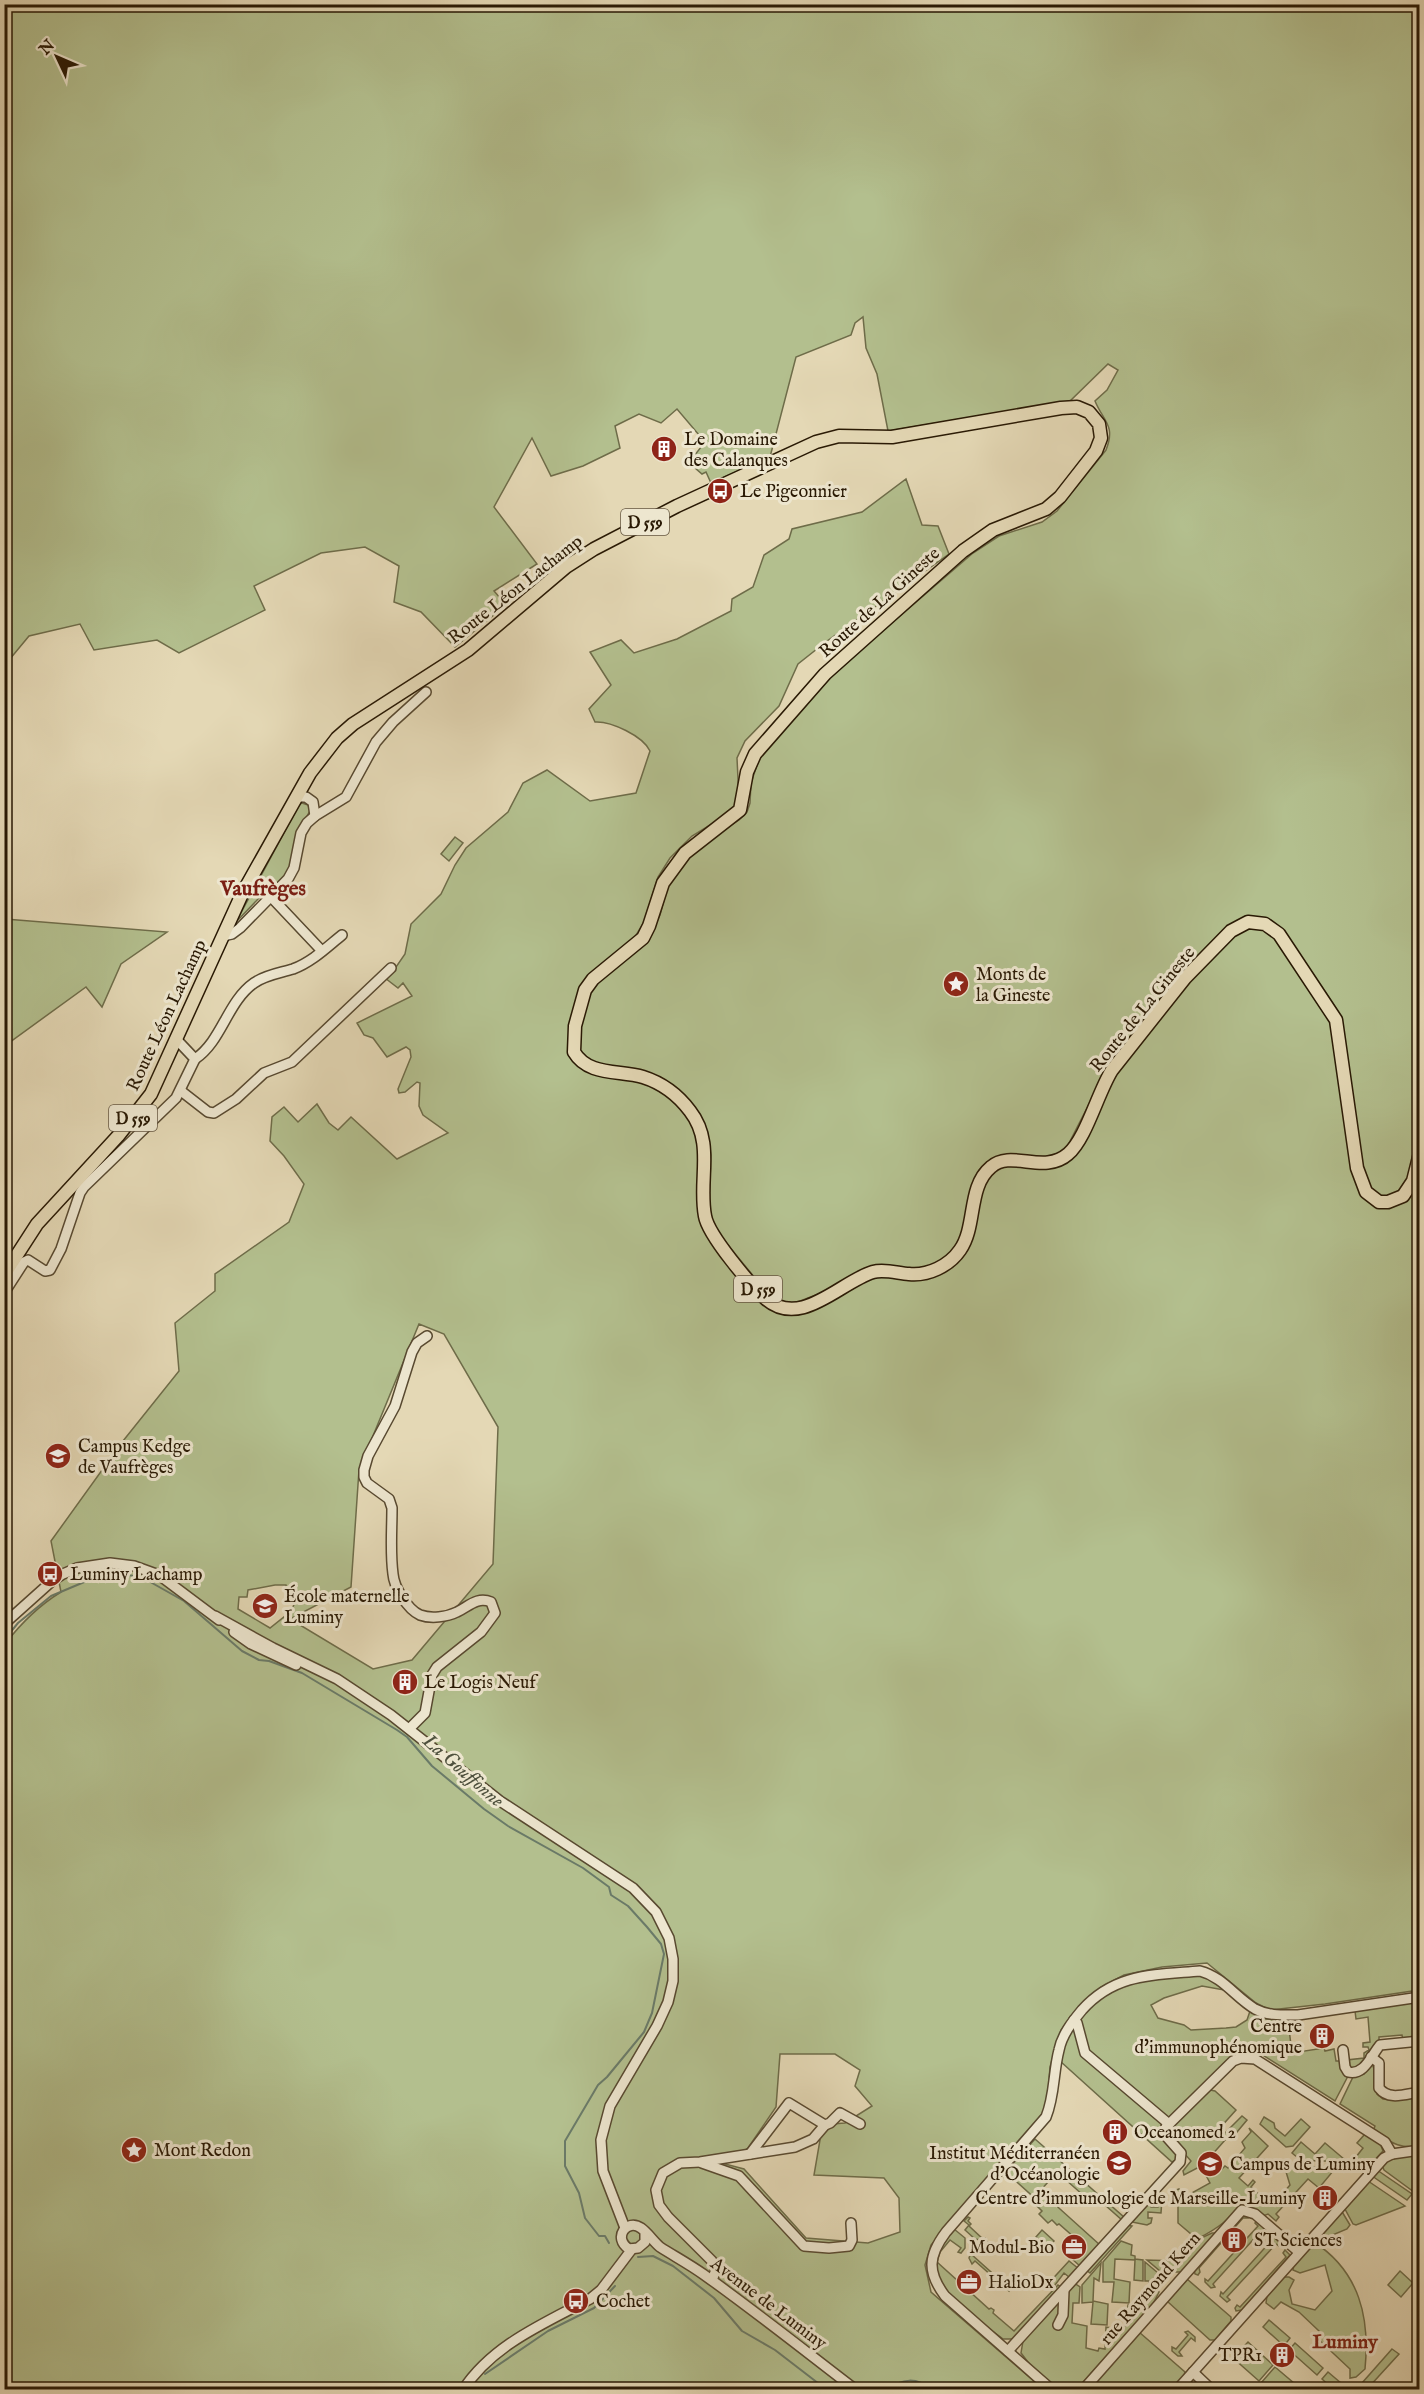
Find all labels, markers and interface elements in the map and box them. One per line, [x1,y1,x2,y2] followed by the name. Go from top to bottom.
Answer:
[27,27,87,87] north arrow
[35,36,60,61] text: N
[684,429,788,473] place label: Le Domaine des Calanques
[649,434,679,464] building icon: Le Domaine des Calanques
[705,476,735,506] bus stop icon: Le Pigeonnier
[740,481,847,504] place label: Le Pigeonnier
[621,509,669,535] road number: D 559
[444,530,588,650] street label: Route Léon Lachamp
[815,543,945,664] street label: Route de La Gineste
[219,876,306,903] district label: Vaufrèges
[122,936,213,1095] street label: Route Léon Lachamp
[1085,942,1201,1077] street label: Route de La Gineste
[976,964,1050,1008] place label: Monts de la Gineste
[941,969,971,999] place icon: Monts de la Gineste
[109,1105,157,1131] road number: D 559
[734,1276,782,1302] road number: D 559
[78,1436,191,1480] place label: Campus Kedge de Vaufrèges
[43,1441,73,1471] school or university icon: Campus Kedge de Vaufrèges
[35,1559,65,1589] bus stop icon: Luminy Lachamp
[70,1564,203,1587] place label: Luminy Lachamp
[284,1584,409,1630] place label: École maternelle Luminy
[250,1591,280,1621] school or university icon: École maternelle Luminy
[390,1667,420,1697] building icon: Le Logis Neuf
[424,1672,539,1695] place label: Le Logis Neuf
[416,1728,509,1813] water label: La Gouffonne
[1134,2016,1302,2060] place label: Centre d'immunophénomique
[1307,2021,1337,2051] building icon: Centre d'immunophénomique
[1100,2117,1130,2147] building icon: Oceanomed 2
[1134,2122,1236,2145] place label: Oceanomed 2
[119,2135,149,2165] place icon: Mont Redon
[154,2140,251,2163] place label: Mont Redon
[929,2143,1100,2187] place label: Institut Méditerranéen d'Océanologie
[1104,2148,1134,2178] school or university icon: Institut Méditerranéen d'Océanologie
[1195,2149,1225,2179] school or university icon: Campus de Luminy
[1230,2154,1375,2177] place label: Campus de Luminy
[1310,2183,1340,2213] building icon: Centre d'immunologie de Marseille-Luminy
[975,2188,1306,2211] place label: Centre d'immunologie de Marseille-Luminy
[1219,2225,1249,2255] building icon: ST Sciences
[1096,2227,1207,2350] street label: rue Raymond Kern
[1254,2230,1342,2253] place label: ST Sciences
[1059,2232,1089,2262] office icon: Modul-Bio
[969,2237,1054,2260] place label: Modul-Bio
[705,2252,831,2356] street label: Avenue de Luminy
[954,2267,984,2297] office icon: HalioDx
[988,2272,1054,2295] place label: HalioDx
[561,2286,591,2316] bus stop icon: Cochet
[596,2291,650,2314] place label: Cochet
[1312,2330,1379,2355] district label: Luminy
[1267,2340,1297,2370] building icon: TPR1
[1218,2345,1262,2368] place label: TPR1

